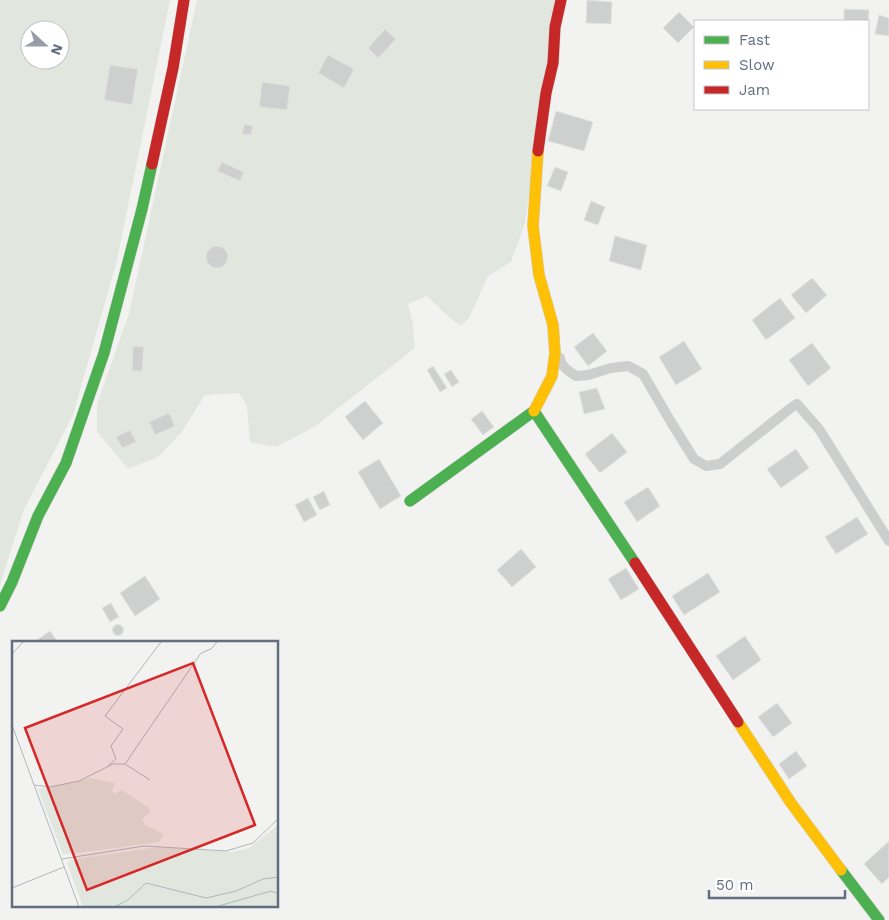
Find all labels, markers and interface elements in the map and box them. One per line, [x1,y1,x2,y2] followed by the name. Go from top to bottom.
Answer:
[20,20,70,70] north arrow
[694,20,869,110] legend
[739,31,771,49] text: Fast
[48,42,66,57] text: N
[739,56,775,74] text: Slow
[739,81,770,99] text: Jam
[12,641,279,908] inset map
[709,868,845,900] scale bar
[716,876,753,894] text: 50 m

